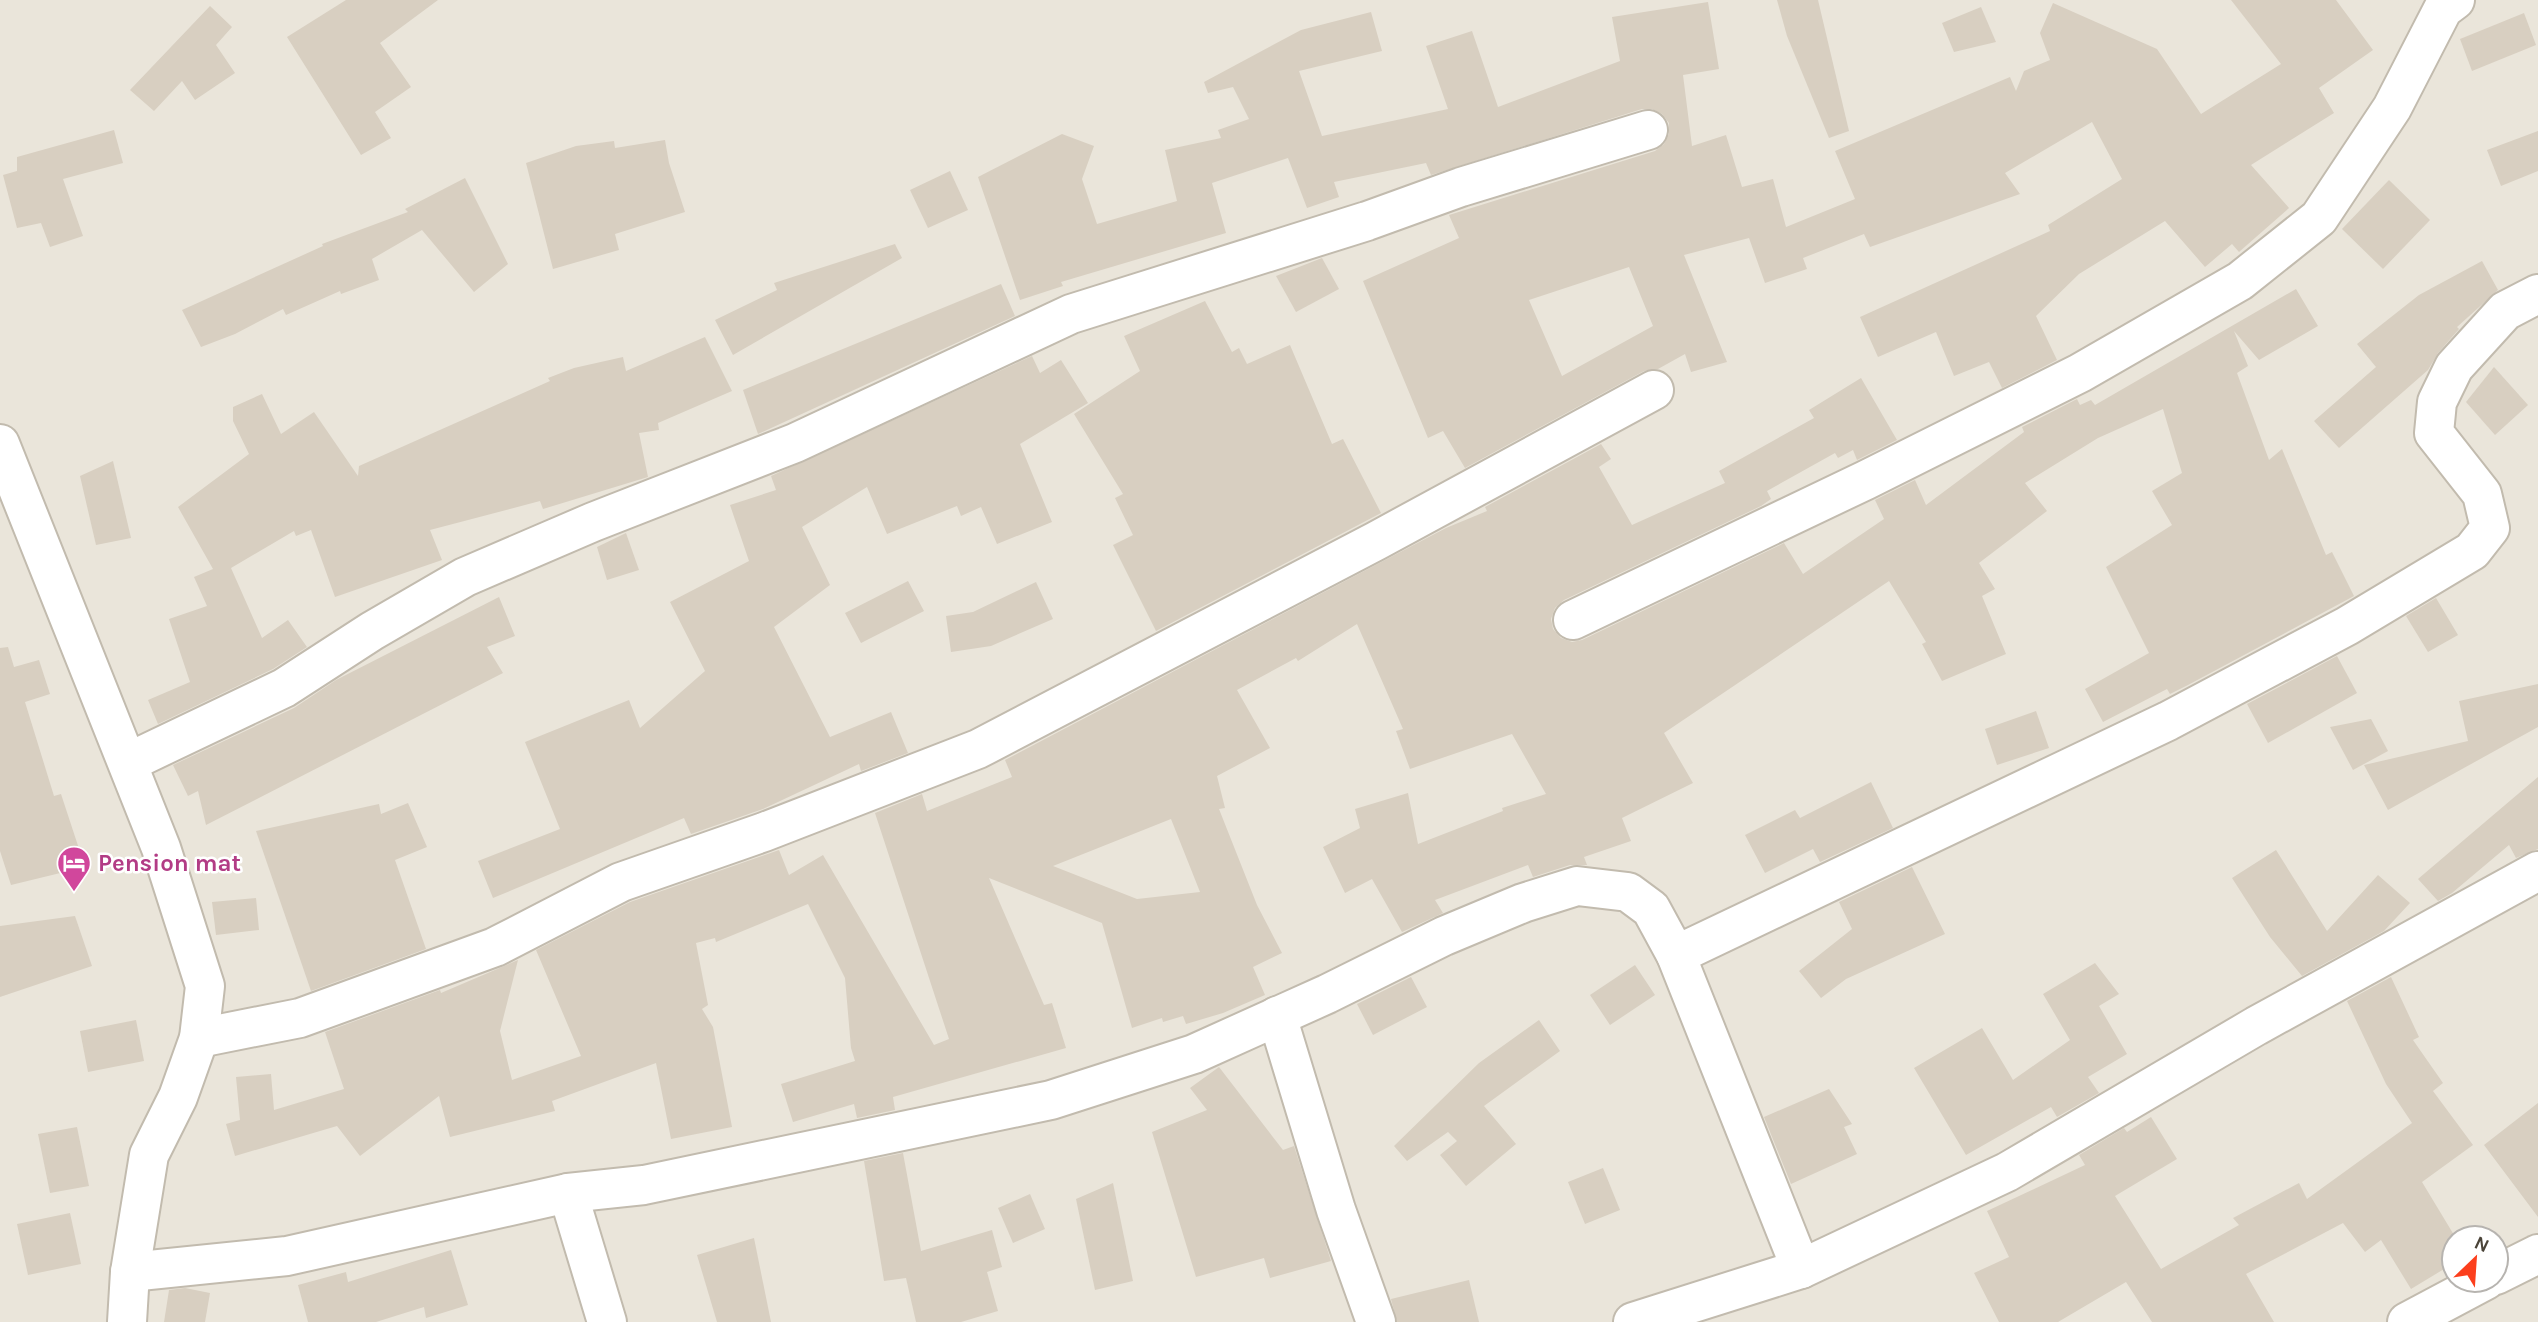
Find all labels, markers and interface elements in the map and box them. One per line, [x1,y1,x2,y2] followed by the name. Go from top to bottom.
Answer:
[55,844,93,893] hotel icon: Pension mat
[98,849,241,877] place label: Pension mat
[2440,1224,2510,1294] north arrow
[2471,1232,2493,1257] text: N

